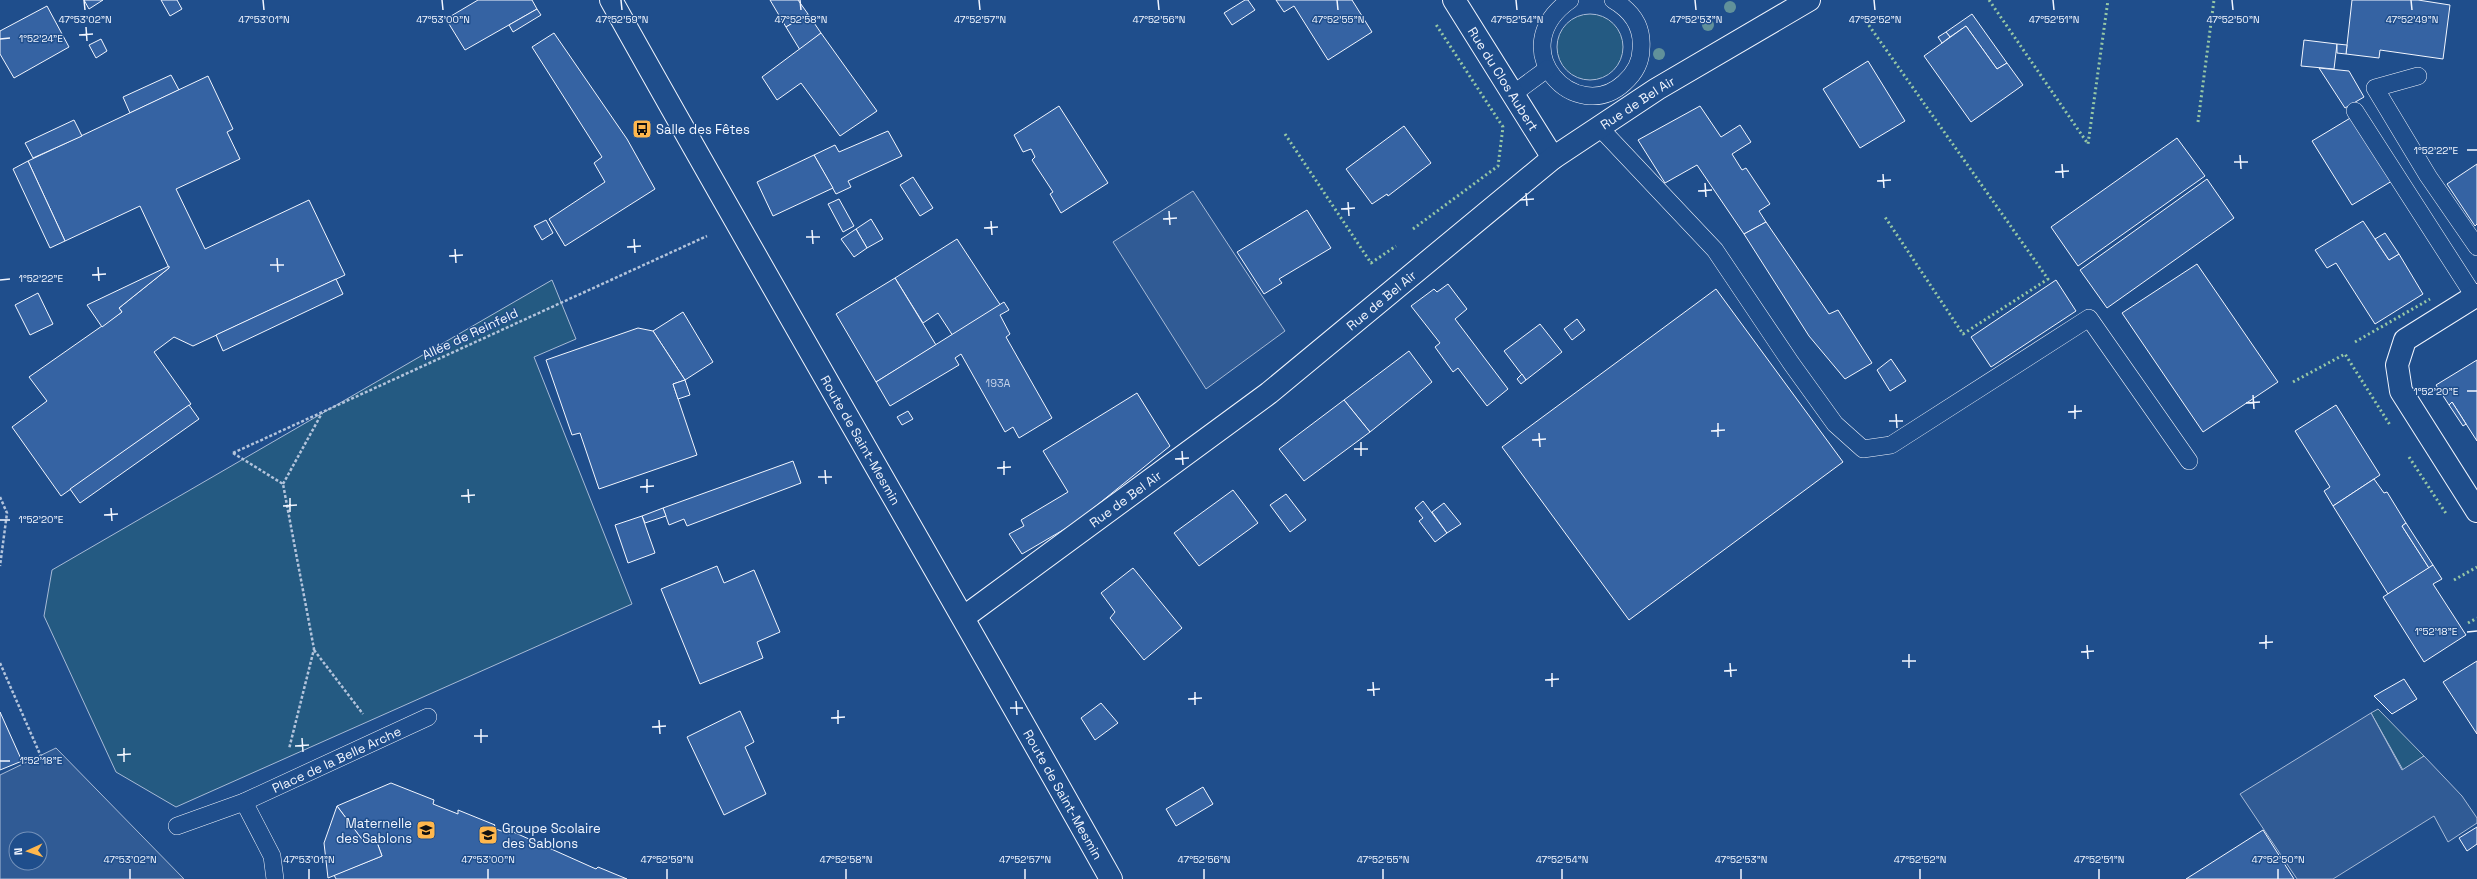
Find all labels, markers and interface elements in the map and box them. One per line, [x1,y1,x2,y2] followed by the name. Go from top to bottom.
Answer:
[58,13,112,26] text: 47°53'02"N
[238,13,290,26] text: 47°53'01"N
[416,13,470,26] text: 47°53'00"N
[596,13,648,26] text: 47°52'59"N
[775,13,827,26] text: 47°52'58"N
[954,13,1006,26] text: 47°52'57"N
[1133,13,1185,26] text: 47°52'56"N
[1312,13,1364,26] text: 47°52'55"N
[1491,13,1543,26] text: 47°52'54"N
[1670,13,1722,26] text: 47°52'53"N
[1849,13,1901,26] text: 47°52'52"N
[2029,13,2079,26] text: 47°52'51"N
[2206,13,2260,26] text: 47°52'50"N
[2386,13,2438,26] text: 47°52'49"N
[1464,24,1542,134] street label: Rue du Clos Aubert
[19,32,63,45] text: 1°52'24"E
[1597,72,1678,133] street label: Rue de Bel Air
[631,118,653,140] bus stop icon: Salle des Fêtes
[656,121,750,138] place label: Salle des Fêtes
[2414,144,2459,157] text: 1°52'22"E
[1343,266,1420,334] street label: Rue de Bel Air
[19,272,64,285] text: 1°52'22"E
[419,304,521,364] street label: Allée de Reinfeld
[817,372,905,508] street label: Route de Saint-Mesmin
[986,376,1011,390] house number: 193A
[2414,385,2459,398] text: 1°52'20"E
[1086,466,1165,531] street label: Rue de Bel Air
[19,513,64,526] text: 1°52'20"E
[2415,625,2458,638] text: 1°52'18"E
[269,722,404,796] street label: Place de la Belle Arche
[1020,726,1107,862] street label: Route de Saint-Mesmin
[20,754,63,767] text: 1°52'18"E
[336,815,412,847] place label: Maternelle des Sablons
[415,819,437,841] school or university icon: Maternelle des Sablons
[502,820,601,852] place label: Groupe Scolaire des Sablons
[477,824,499,846] school or university icon: Groupe Scolaire des Sablons
[8,831,48,871] north arrow
[11,847,25,856] text: N
[103,853,157,866] text: 47°53'02"N
[283,853,335,866] text: 47°53'01"N
[461,853,515,866] text: 47°53'00"N
[641,853,693,866] text: 47°52'59"N
[820,853,872,866] text: 47°52'58"N
[999,853,1051,866] text: 47°52'57"N
[1178,853,1230,866] text: 47°52'56"N
[1357,853,1409,866] text: 47°52'55"N
[1536,853,1588,866] text: 47°52'54"N
[1715,853,1767,866] text: 47°52'53"N
[1894,853,1946,866] text: 47°52'52"N
[2074,853,2124,866] text: 47°52'51"N
[2251,853,2305,866] text: 47°52'50"N

